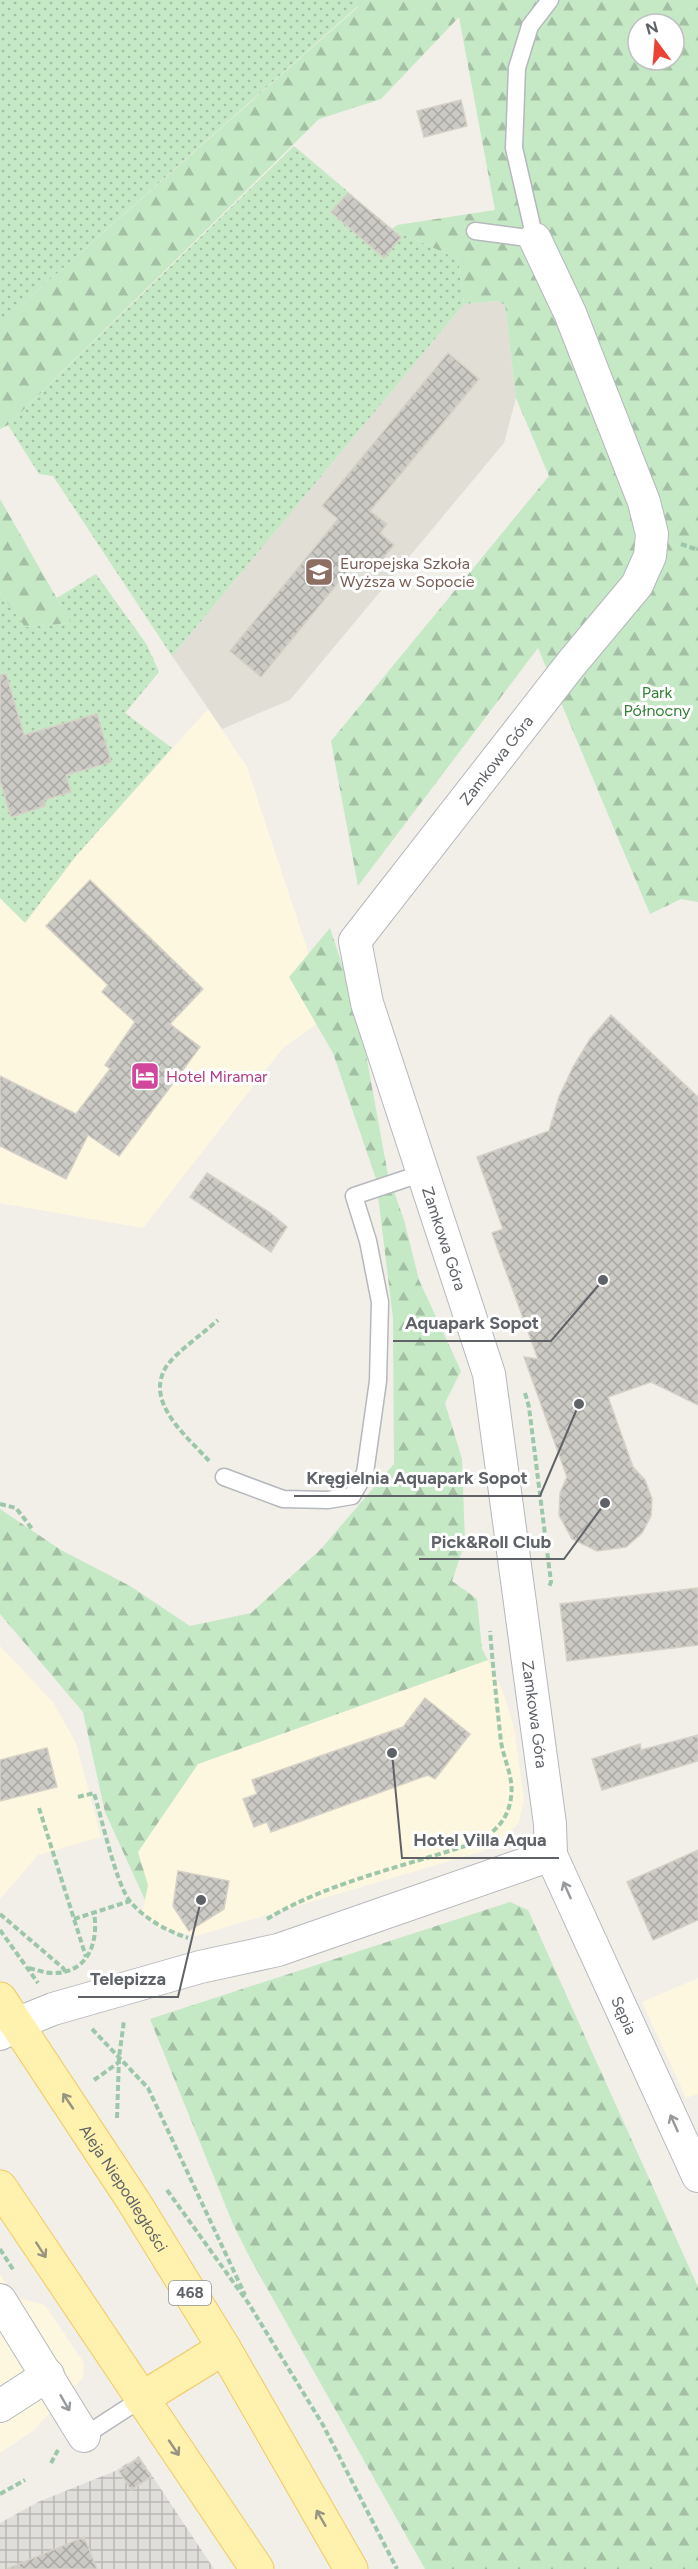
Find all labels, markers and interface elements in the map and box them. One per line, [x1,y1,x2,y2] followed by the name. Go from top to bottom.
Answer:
[626,12,686,72] north arrow
[643,17,661,39] text: N
[340,554,475,591] place label: Europejska Szkoła Wyższa w Sopocie
[303,556,335,588] school or university icon: Europejska Szkoła Wyższa w Sopocie
[624,683,691,720] park label: Park Północny
[456,712,537,809] street label: Zamkowa Góra
[129,1060,161,1092] hotel icon: Hotel Miramar
[166,1067,268,1086] place label: Hotel Miramar
[418,1184,470,1293] street label: Zamkowa Góra
[393,1305,551,1341] callout: Aquapark Sopot
[405,1312,539,1334] text: Aquapark Sopot
[294,1460,540,1496] callout: Kręgielnia Aquapark Sopot
[306,1467,528,1489] text: Kręgielnia Aquapark Sopot
[419,1523,564,1559] callout: Pick&Roll Club
[431,1531,551,1553] text: Pick&Roll Club
[518,1659,551,1769] street label: Zamkowa Góra
[402,1822,559,1858] callout: Hotel Villa Aqua
[413,1829,547,1851] text: Hotel Villa Aqua
[561,1882,572,1900] one-way arrow
[78,1961,178,1997] callout: Telepizza
[90,1968,166,1990] text: Telepizza
[607,1993,641,2038] street label: Sępia
[61,2092,74,2109] one-way arrow
[668,2114,680,2132] one-way arrow
[75,2121,171,2256] street label: Aleja Niepodległości
[36,2241,48,2258] one-way arrow
[169,2281,211,2305] road number: 468
[59,2394,71,2411] one-way arrow
[168,2439,180,2455] one-way arrow
[315,2510,327,2527] one-way arrow

